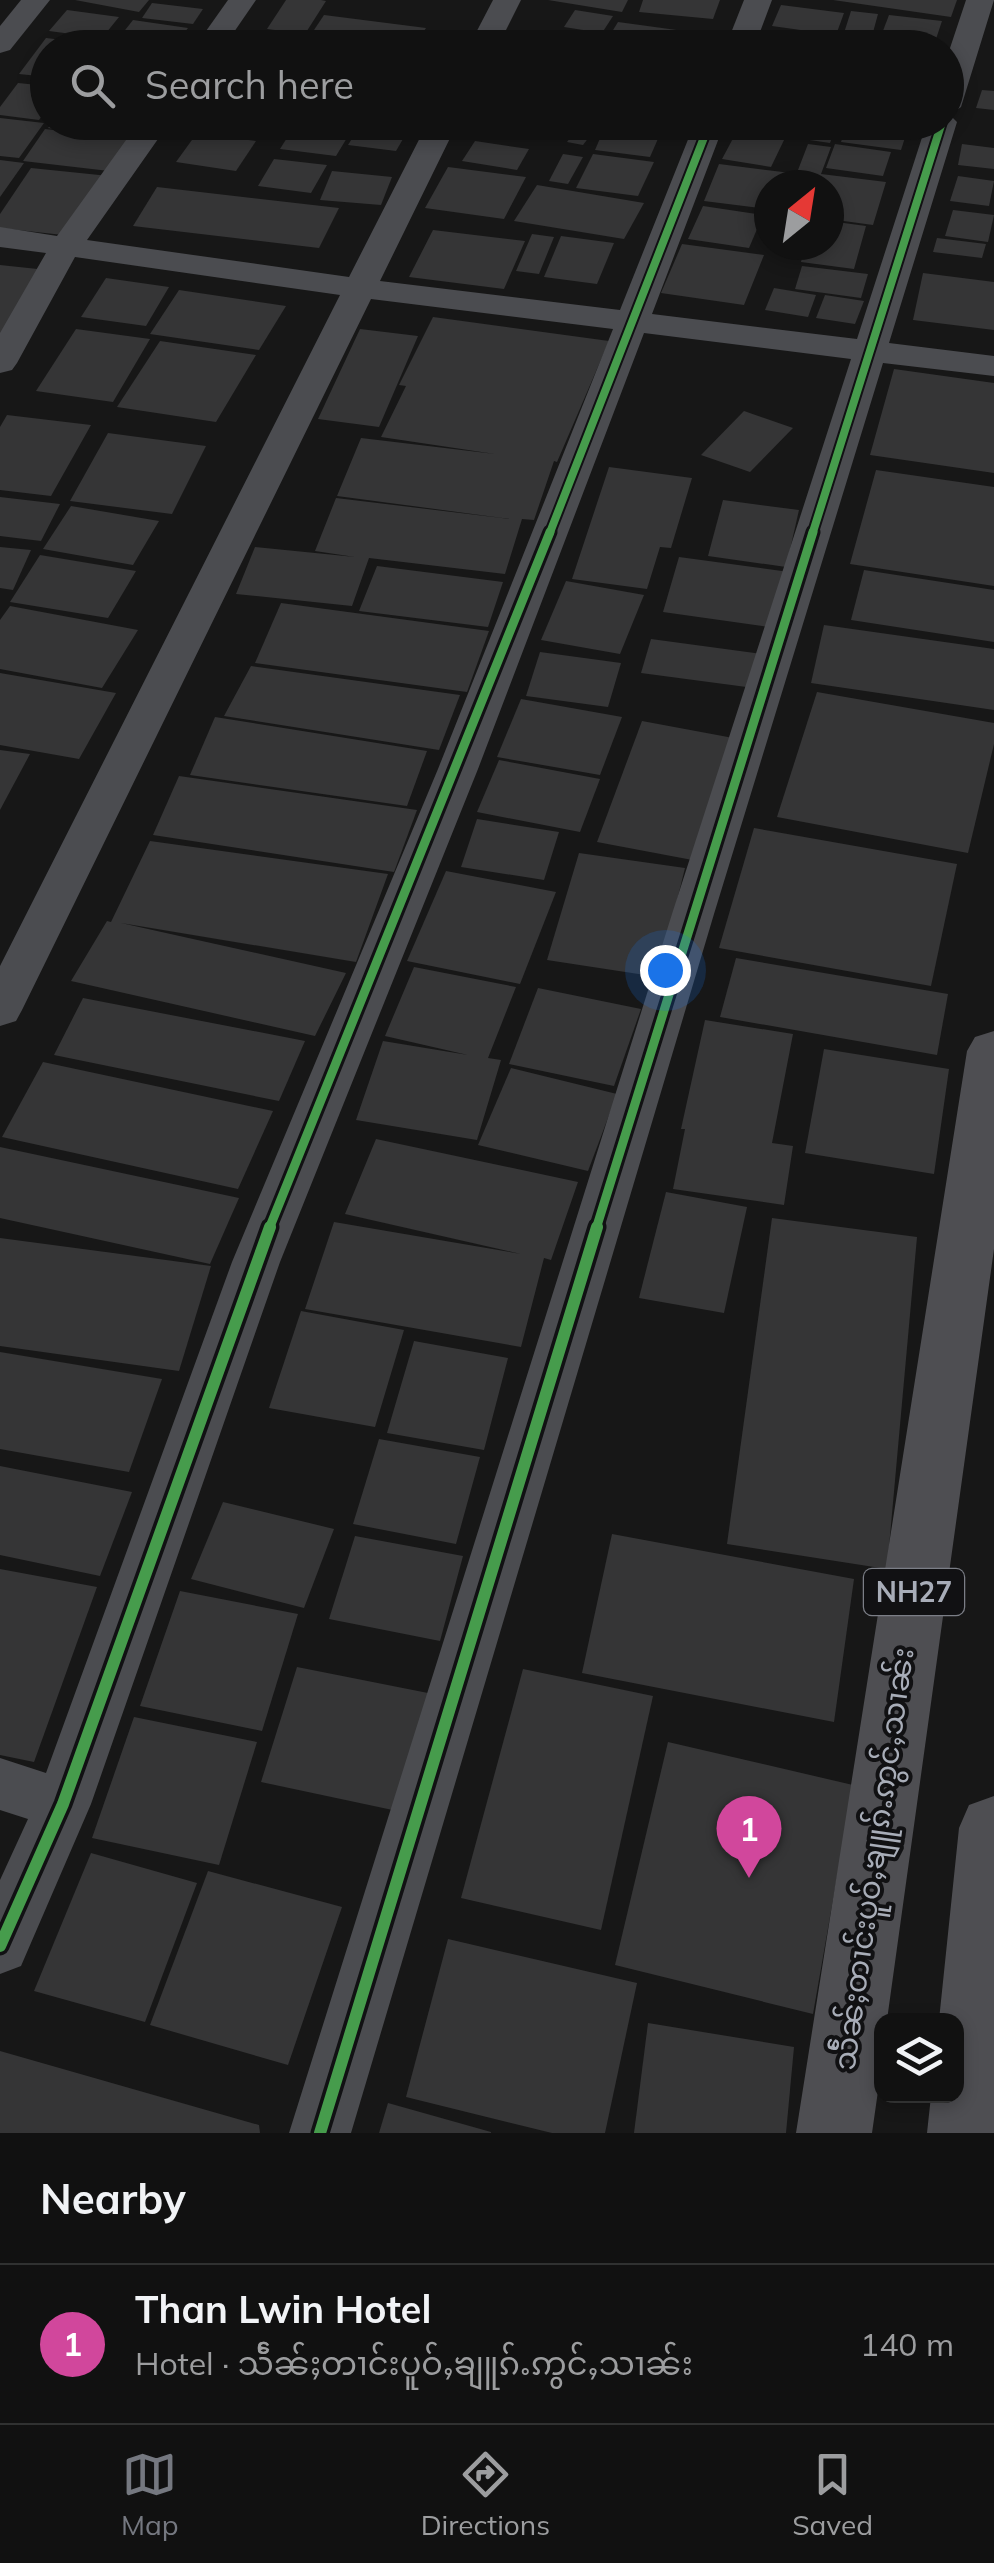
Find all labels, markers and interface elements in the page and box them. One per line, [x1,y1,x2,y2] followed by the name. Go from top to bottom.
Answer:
[30,30,964,140] search box
[65,58,120,113] icon: search
[145,61,354,109] text: Search here
[754,170,844,260] north arrow
[640,945,691,996] your location
[864,1569,964,1615] road number: NH27
[823,1645,928,2074] street label: သဵႅၼ်ႈတၢင်းပူဝ်ႇၶျူၵ်ႉဢွင်ႇသၢၼ်း
[716,1796,782,1878] pin: 1
[874,2013,964,2103] map controls
[874,2013,964,2103] button: layers
[40,2172,186,2225] text: Nearby
[135,2285,431,2333] text: Than Lwin Hotel
[63,2324,82,2364] text: 1
[860,2324,954,2364] text: 140 m
[135,2343,693,2383] text: Hotel · သဵႅၼ်ႈတၢင်းပူဝ်ႇၶျူၵ်ႉဢွင်ႇသၢၼ်း
[121,2447,179,2542] tab: Map
[421,2447,550,2542] tab: Directions
[792,2447,873,2542] tab: Saved

